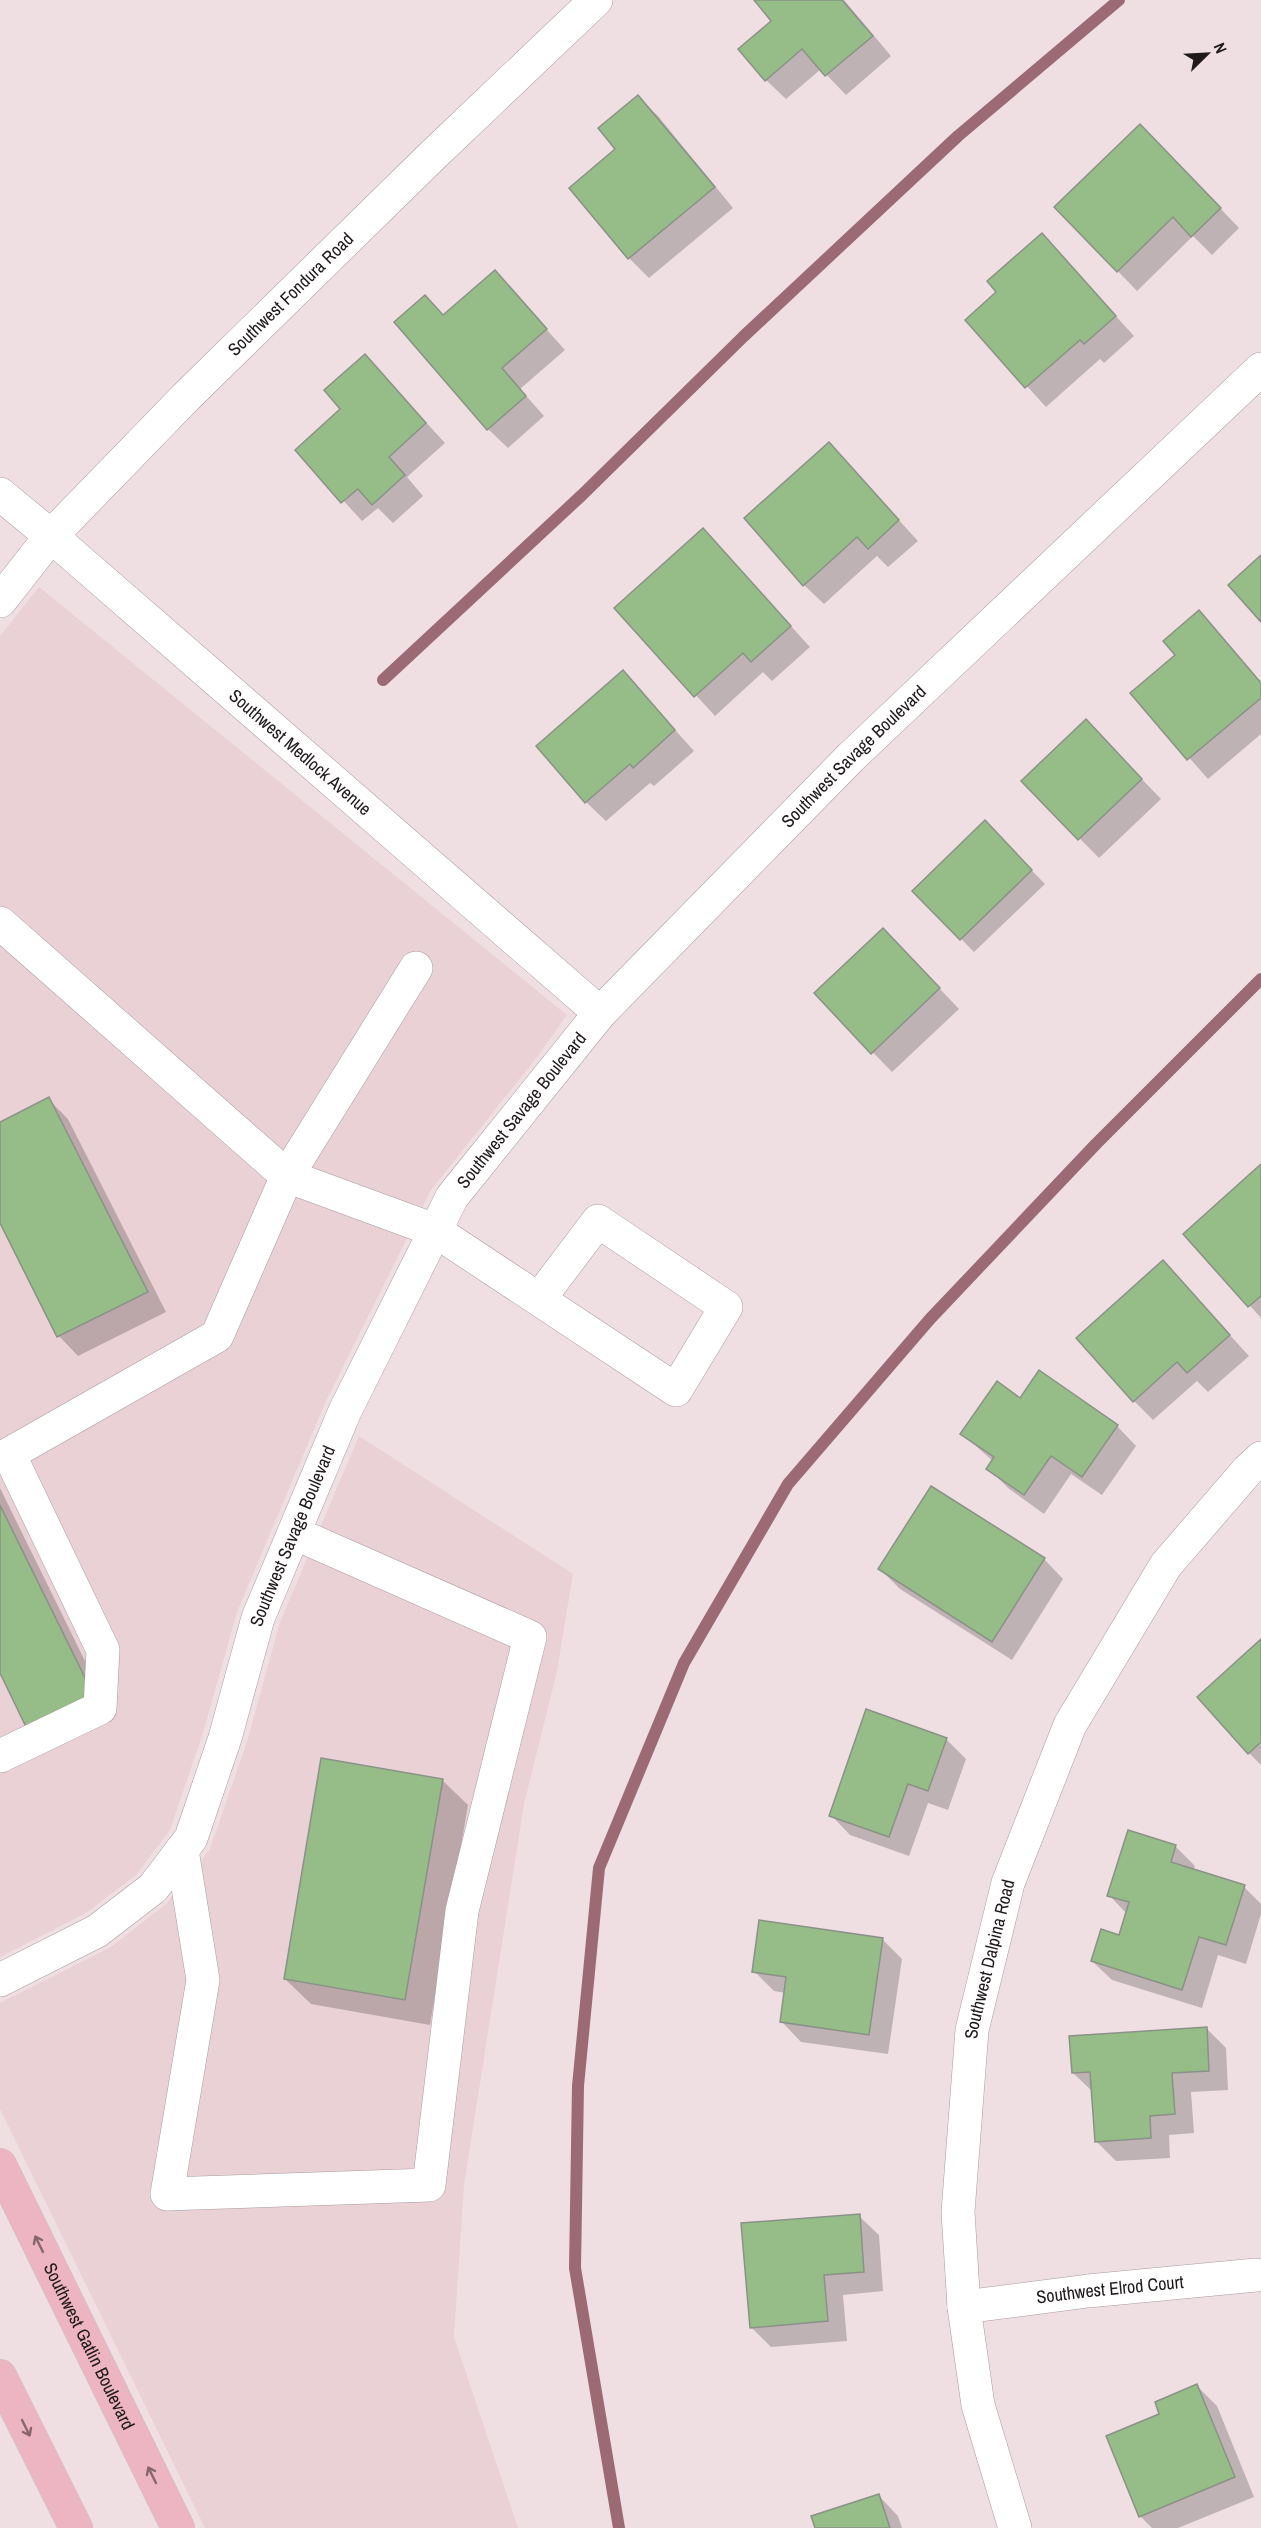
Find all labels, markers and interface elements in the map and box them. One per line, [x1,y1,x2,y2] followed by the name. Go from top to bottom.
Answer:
[1177,24,1237,84] north arrow
[1209,39,1233,57] text: N
[222,227,359,361] street label: Southwest Fondura Road
[776,679,931,833] street label: Southwest Savage Boulevard
[224,683,377,821] street label: Southwest Medlock Avenue
[451,1027,592,1194] street label: Southwest Savage Boulevard
[243,1442,341,1629] street label: Southwest Savage Boulevard
[958,1877,1020,2040] street label: Southwest Dalpina Road
[32,2235,44,2253] one-way arrow
[38,2258,141,2434] street label: Southwest Gatlin Boulevard
[1035,2269,1185,2310] street label: Southwest Elrod Court
[21,2419,32,2437] one-way arrow
[146,2467,158,2485] one-way arrow

